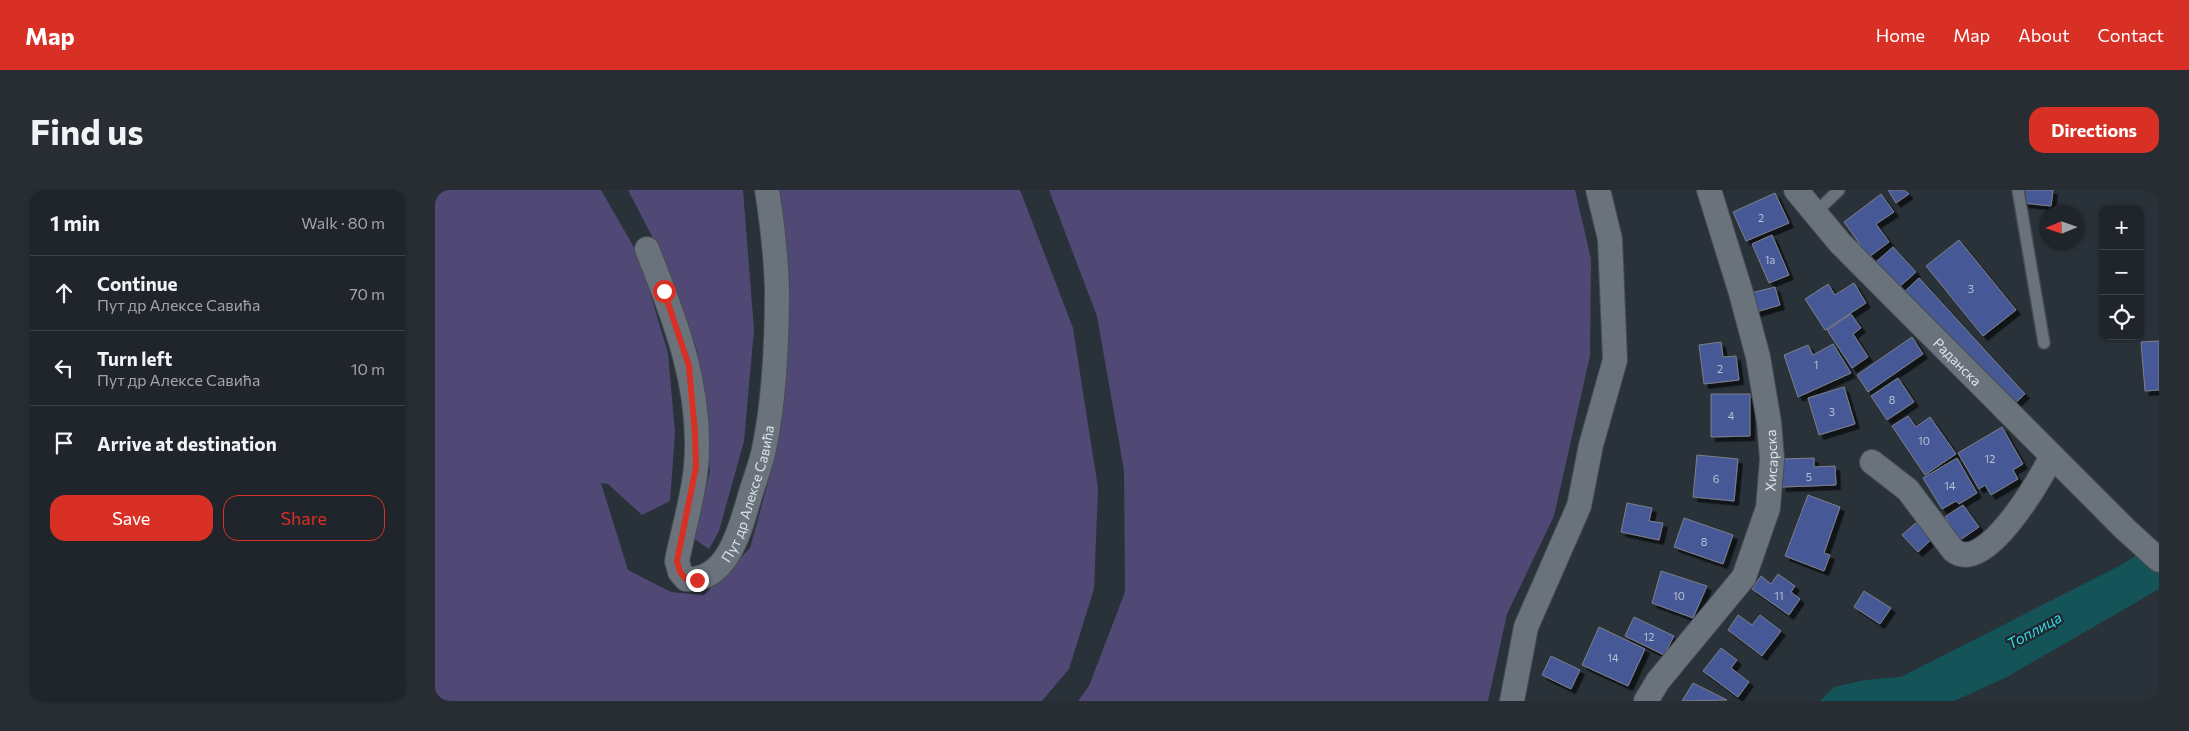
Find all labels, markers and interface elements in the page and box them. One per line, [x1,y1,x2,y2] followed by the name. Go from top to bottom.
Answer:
[25,21,75,50] text: Map
[1876,24,1925,46] text: Home
[1953,24,1990,46] text: Map
[2018,24,2070,46] text: About
[2098,24,2164,46] text: Contact
[2029,107,2159,153] button: Directions
[30,109,144,152] text: Find us
[2039,205,2084,250] north arrow
[2099,205,2144,340] map controls
[2099,205,2144,250] button: +
[50,210,100,235] text: 1 min
[1758,211,1764,224] house number: 2
[301,213,385,232] text: Walk · 80 m
[2099,250,2144,295] button: −
[1765,253,1775,266] house number: 1a
[97,272,177,295] text: Continue
[50,279,78,307] icon: ahead
[653,280,676,303] route start
[1968,282,1974,295] house number: 3
[349,284,385,303] text: 70 m
[97,295,260,314] text: Пут др Алексе Савића
[2099,295,2144,340] button: locate
[1930,334,1986,389] street label: Раданска
[97,347,172,370] text: Turn left
[50,354,78,382] icon: left
[1814,358,1818,371] house number: 1
[351,359,385,378] text: 10 m
[1717,362,1723,375] house number: 2
[97,370,260,389] text: Пут др Алексе Савића
[1889,393,1896,406] house number: 8
[1829,405,1835,418] house number: 3
[1728,409,1735,422] house number: 4
[717,424,777,565] street label: Пут др Алексе Савића
[50,429,78,457] icon: arrive
[1761,429,1781,492] street label: Хисарска
[97,432,277,455] text: Arrive at destination
[1918,434,1930,447] house number: 10
[1985,452,1995,465] house number: 12
[1806,470,1812,483] house number: 5
[1713,472,1720,485] house number: 6
[1944,479,1956,492] house number: 14
[50,495,213,541] button: Save
[223,495,385,541] button: Share
[1701,535,1708,548] house number: 8
[686,569,709,592] route end
[1673,589,1685,602] house number: 10
[1774,589,1784,602] house number: 11
[2004,608,2065,652] water label: Топлица
[1644,630,1654,643] house number: 12
[1607,651,1619,664] house number: 14

